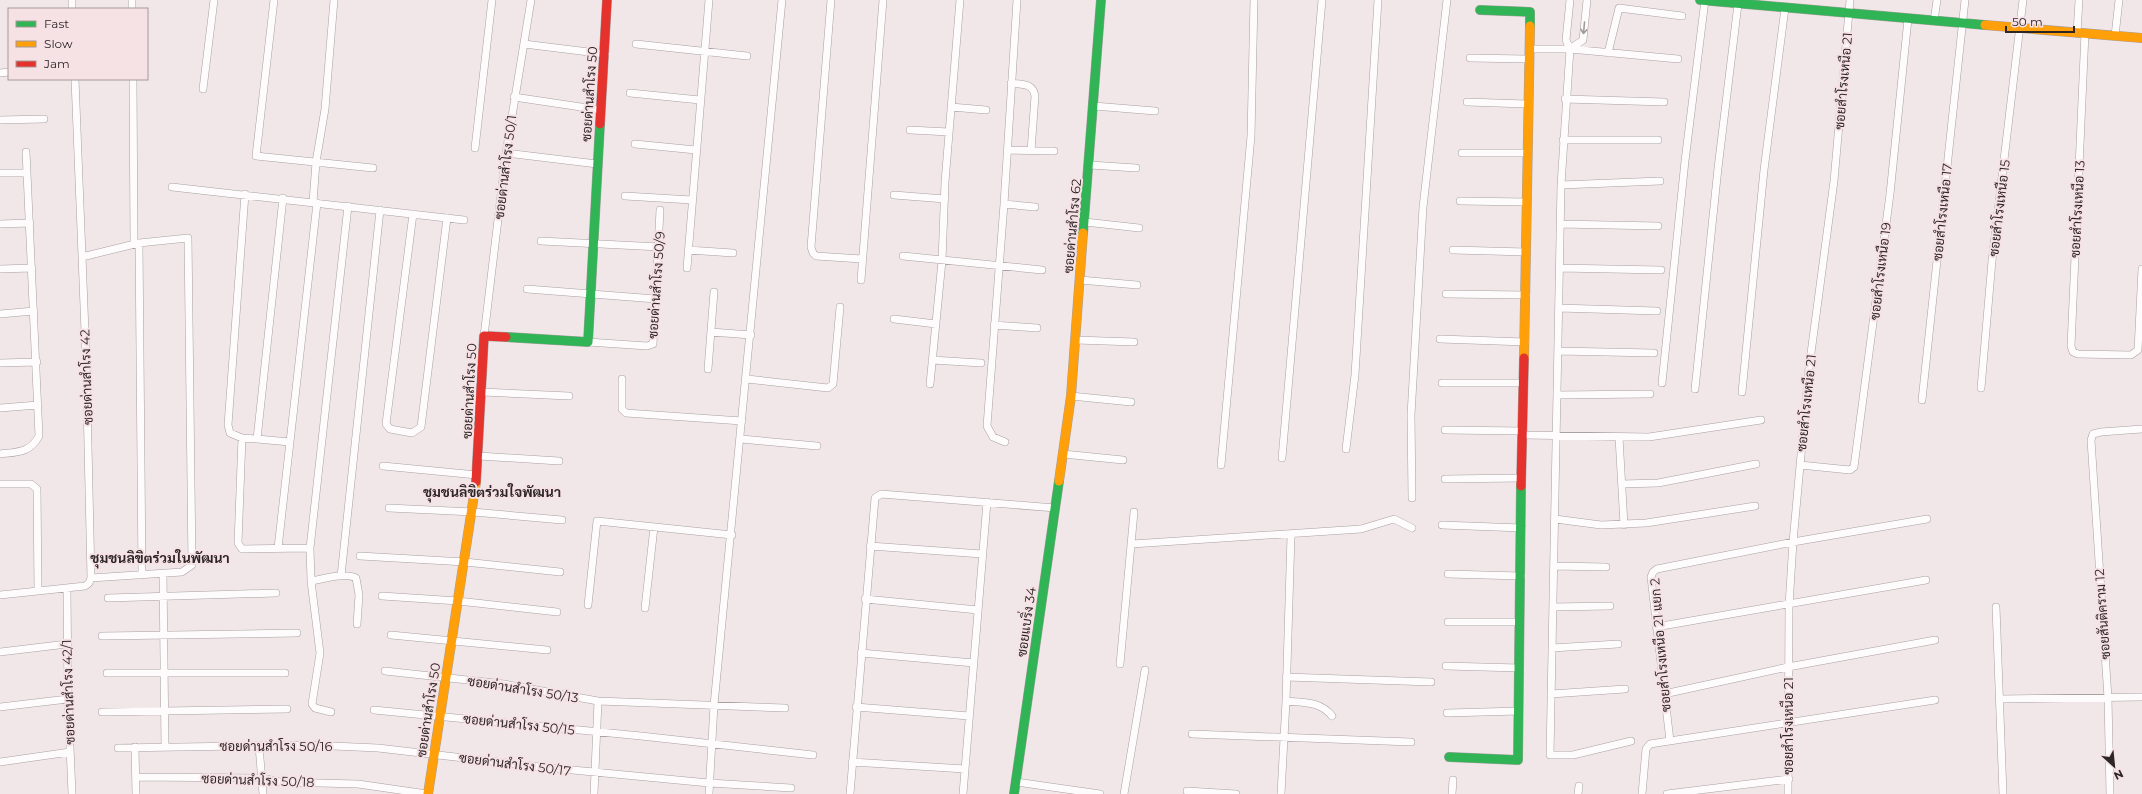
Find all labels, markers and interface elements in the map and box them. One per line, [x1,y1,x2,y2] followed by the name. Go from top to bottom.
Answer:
[8,8,148,80] legend
[2006,8,2074,34] scale bar
[2012,14,2043,29] text: 50 m
[44,16,69,31] text: Fast
[1580,21,1588,34] one-way arrow
[1830,32,1855,130] street label: ซอยสำโรงเหนือ 21
[44,36,73,51] text: Slow
[578,46,600,142] street label: ซอยด่านสำโรง 50
[43,56,70,71] text: Jam
[491,114,519,220] street label: ซอยด่านสำโรง 50/1
[1984,158,2013,257] street label: ซอยสำโรงเหนือ 15
[2065,160,2088,258] street label: ซอยสำโรงเหนือ 13
[1928,162,1955,262] street label: ซอยสำโรงเหนือ 17
[1060,178,1084,274] street label: ซอยด่านสำโรง 62
[1865,221,1894,321] street label: ซอยสำโรงเหนือ 19
[644,231,668,339] street label: ซอยด่านสำโรง 50/9
[76,329,96,425] street label: ซอยด่านสำโรง 42
[459,343,479,439] street label: ซอยด่านสำโรง 50
[1792,353,1819,452] street label: ซอยสำโรงเหนือ 21
[423,483,561,503] district label: ชุมชนลิขิตร่วมใจพัฒนา
[90,549,230,569] district label: ชุมชนลิขิตร่วมในพัฒนา
[2091,568,2113,660] street label: ซอยสันติคราม 12
[1645,577,1674,713] street label: ซอยสำโรงเหนือ 21 แยก 2
[1010,585,1039,658] street label: ซอยแบริ่ง 34
[58,639,78,745] street label: ซอยด่านสำโรง 42/1
[413,661,443,759] street label: ซอยด่านสำโรง 50
[466,672,580,706] street label: ซอยด่านสำโรง 50/13
[1779,677,1796,775] street label: ซอยสำโรงเหนือ 21
[462,710,576,738] street label: ซอยด่านสำโรง 50/15
[220,738,332,754] street label: ซอยด่านสำโรง 50/16
[2094,746,2134,786] north arrow
[458,749,572,779] street label: ซอยด่านสำโรง 50/17
[2111,767,2126,783] text: N
[201,770,315,790] street label: ซอยด่านสำโรง 50/18

